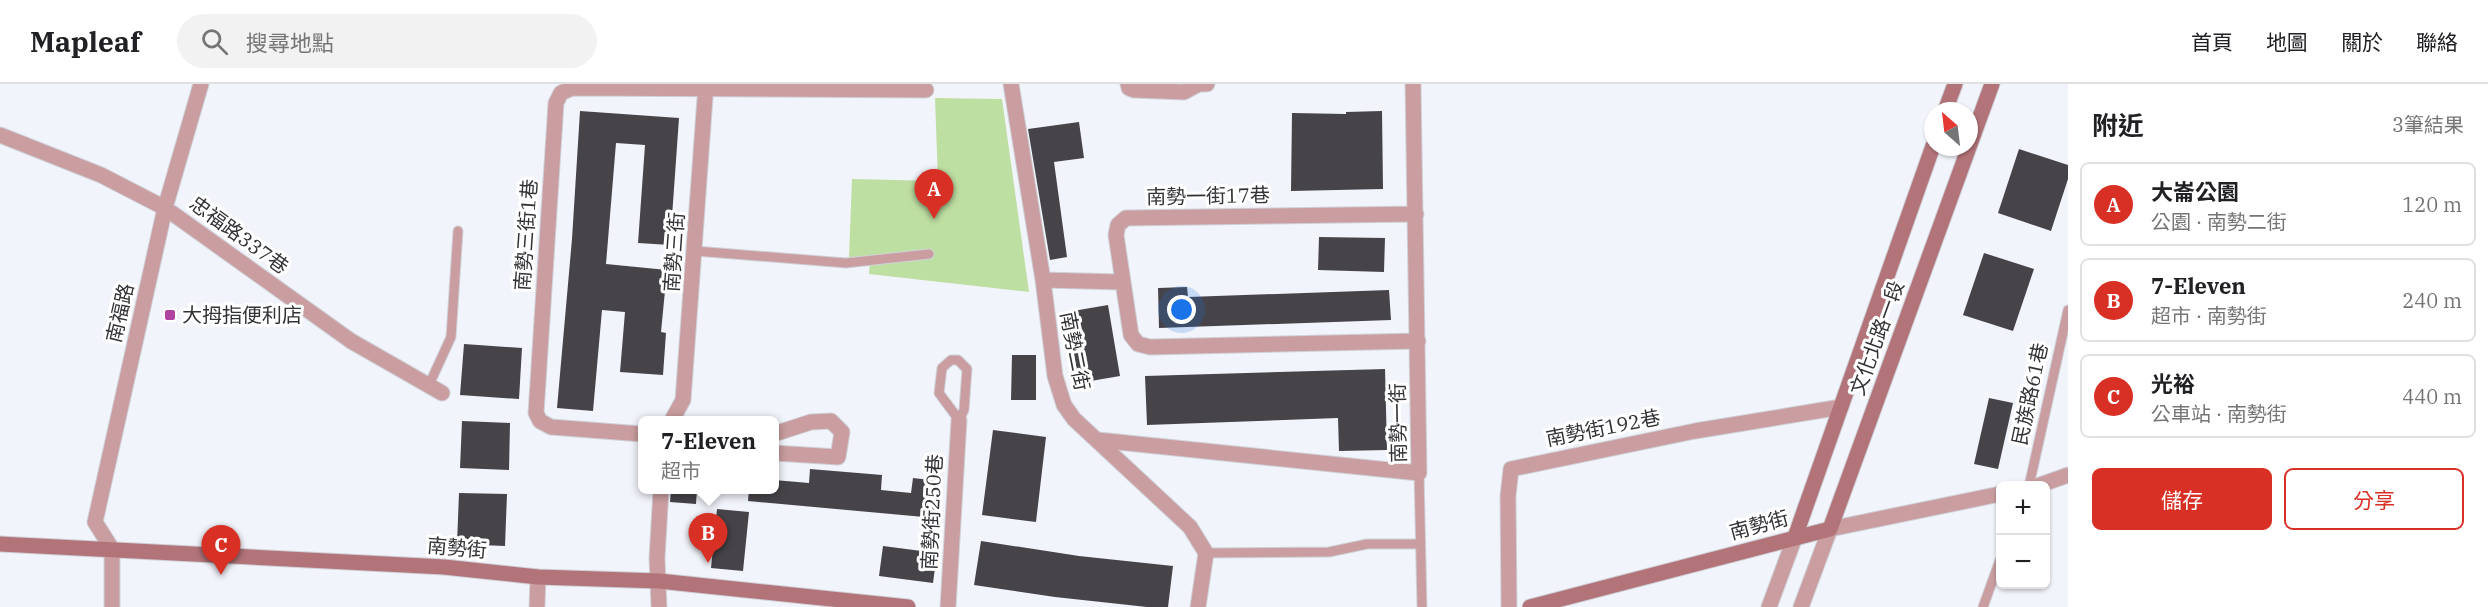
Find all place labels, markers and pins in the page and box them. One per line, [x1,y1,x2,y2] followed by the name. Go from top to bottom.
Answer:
[914,170,954,219] pin: A
[182,301,302,328] place label: 大拇指便利店
[163,308,177,322] marker: 大拇指便利店
[688,514,728,563] pin: B
[202,526,240,575] pin: C

